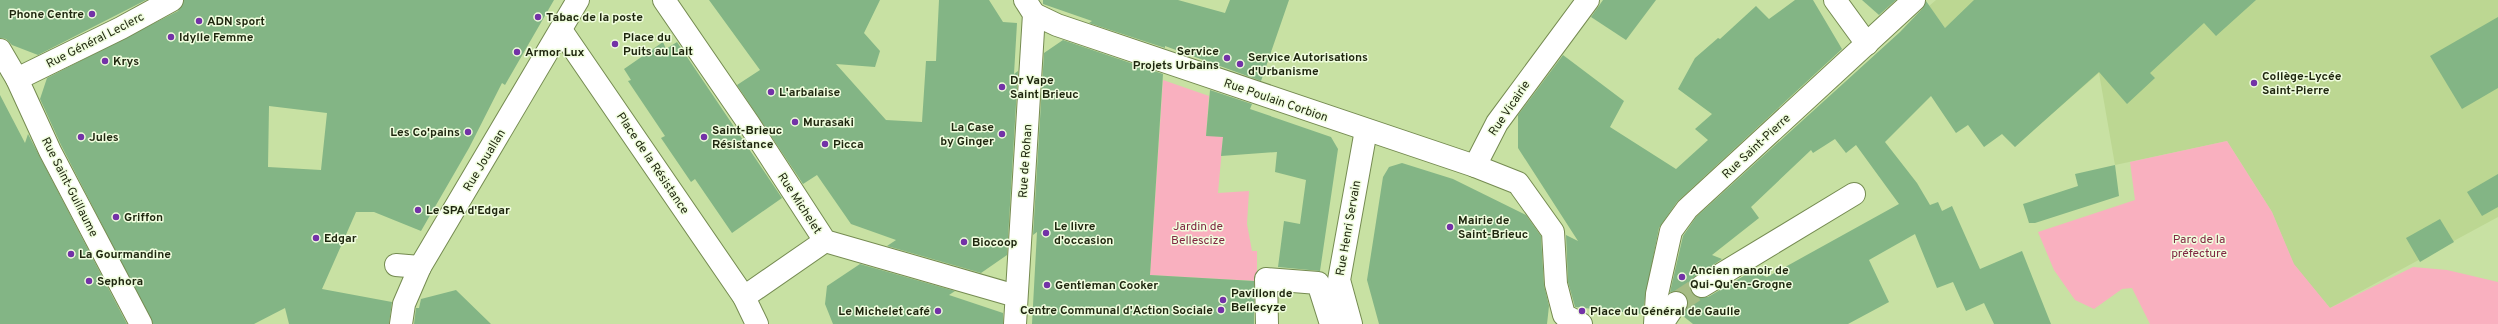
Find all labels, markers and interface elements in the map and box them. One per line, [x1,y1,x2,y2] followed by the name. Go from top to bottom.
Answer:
[9,7,84,23] place label: Phone Centre
[44,9,147,73] street label: Rue Général Leclerc
[87,9,97,19] marker: Phone Centre
[546,10,643,26] place label: Tabac de la poste
[533,12,543,22] marker: Tabac de la poste
[207,14,265,30] place label: ADN sport
[194,16,204,26] marker: ADN sport
[179,30,254,46] place label: Idylle Femme
[623,30,693,60] place label: Place du Puits au Lait
[166,32,176,42] marker: Idylle Femme
[610,39,620,49] marker: Place du Puits au Lait
[1133,44,1219,74] place label: Service Projets Urbains
[525,45,585,61] place label: Armor Lux
[512,47,522,57] marker: Armor Lux
[1248,50,1368,80] place label: Service Autorisations d'Urbanisme
[1222,53,1232,63] marker: Service Projets Urbains
[113,54,139,70] place label: Krys
[100,56,110,66] marker: Krys
[1235,59,1245,69] marker: Service Autorisations d'Urbanisme
[2262,69,2342,99] place label: Collège-Lycée Saint-Pierre
[1010,73,1079,103] place label: Dr Vape Saint Brieuc
[1221,76,1330,126] street label: Rue Poulain Corbion
[1485,78,1534,139] street label: Rue Vicairie
[2249,78,2259,88] marker: Collège-Lycée Saint-Pierre
[997,82,1007,92] marker: Dr Vape Saint Brieuc
[779,85,840,101] place label: L'arbalaise
[766,87,776,97] marker: L'arbalaise
[612,110,692,218] street label: Place de la Résistance
[1719,111,1794,183] street label: Rue Saint-Pierre
[803,115,854,131] place label: Murasaki
[790,117,800,127] marker: Murasaki
[940,120,994,150] place label: La Case by Ginger
[712,123,782,153] place label: Saint-Brieuc Résistance
[1015,123,1037,199] street label: Rue de Rohan
[390,125,460,141] place label: Les Co'pains
[460,127,510,195] street label: Rue Jouallan
[463,127,473,137] marker: Les Co'pains
[997,129,1007,139] marker: La Case by Ginger
[89,130,119,146] place label: Jules
[76,132,86,142] marker: Jules
[699,132,709,142] marker: Saint-Brieuc Résistance
[37,135,101,240] street label: Rue Saint-Guillaume
[833,137,864,153] place label: Picca
[820,139,830,149] marker: Picca
[773,170,825,237] street label: Rue Michelet
[1333,179,1365,277] street label: Rue Henri Servain
[426,203,510,219] place label: Le SPA d'Edgar
[413,205,423,215] marker: Le SPA d'Edgar
[124,210,163,226] place label: Griffon
[111,212,121,222] marker: Griffon
[1458,213,1528,243] place label: Mairie de Saint-Brieuc
[1054,219,1113,249] place label: Le livre d'occasion
[1171,219,1225,249] park label: Jardin de Bellescize
[1445,222,1455,232] marker: Mairie de Saint-Brieuc
[1041,228,1051,238] marker: Le livre d'occasion
[324,231,357,247] place label: Edgar
[2171,232,2227,262] park label: Parc de la préfecture
[311,233,321,243] marker: Edgar
[972,235,1018,251] place label: Biocoop
[959,237,969,247] marker: Biocoop
[79,247,171,263] place label: La Gourmandine
[66,249,76,259] marker: La Gourmandine
[1690,263,1793,293] place label: Ancien manoir de Qui-Qu'en-Grogne
[1677,272,1687,282] marker: Ancien manoir de Qui-Qu'en-Grogne
[97,274,143,290] place label: Sephora
[84,276,94,286] marker: Sephora
[1055,278,1158,294] place label: Gentleman Cooker
[1042,280,1052,290] marker: Gentleman Cooker
[1231,286,1293,316] place label: Pavillon de Bellecyze
[1218,295,1228,305] marker: Pavillon de Bellecyze
[1020,303,1213,319] place label: Centre Communal d'Action Sociale
[838,304,930,320] place label: Le Michelet café
[1590,304,1740,320] place label: Place du Général de Gaulle
[1216,305,1226,315] marker: Centre Communal d'Action Sociale
[933,306,943,316] marker: Le Michelet café
[1577,306,1587,316] marker: Place du Général de Gaulle

